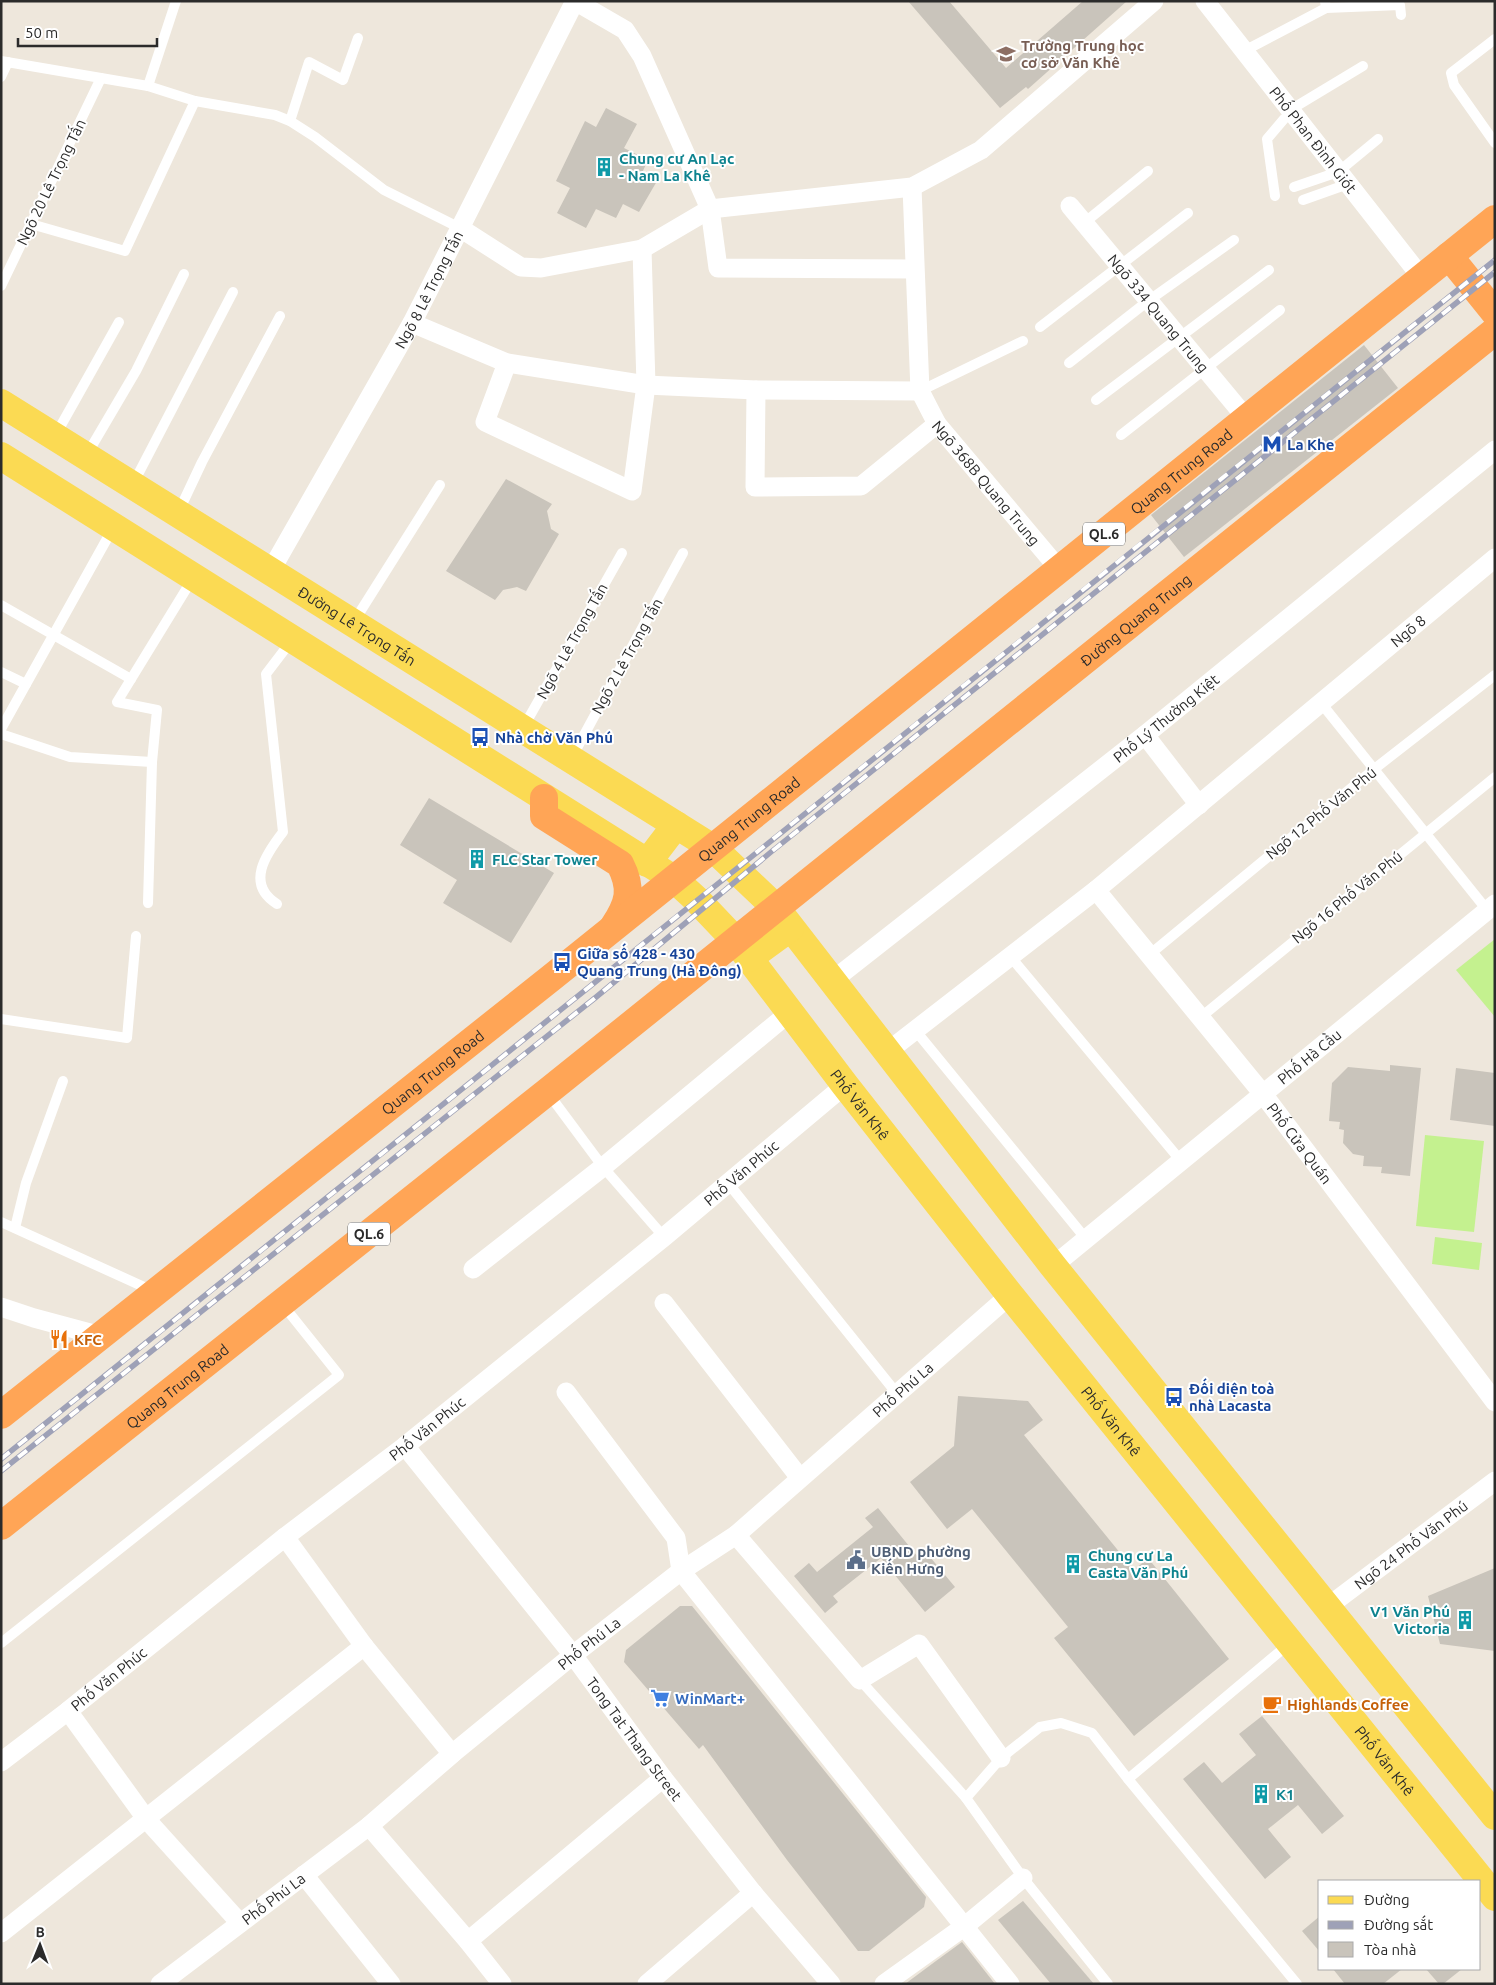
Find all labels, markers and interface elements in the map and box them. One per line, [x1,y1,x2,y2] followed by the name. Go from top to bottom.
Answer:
[18,15,156,47] scale bar
[25,24,58,41] text: 50 m
[1021,37,1144,71] place label: Trường Trung học cơ sở Văn Khê
[995,43,1017,65] school or university icon: Trường Trung học cơ sở Văn Khê
[1267,83,1361,196] street label: Phố Phan Đình Giót
[12,115,89,248] street label: Ngõ 20 Lê Trọng Tấn
[619,150,734,184] place label: Chung cư An Lạc - Nam La Khê
[593,156,615,178] building icon: Chung cư An Lạc - Nam La Khê
[391,228,466,351] street label: Ngõ 8 Lê Trọng Tấn
[1105,250,1213,375] street label: Ngõ 334 Quang Trung
[929,417,1044,549] street label: Ngõ 368B Quang Trung
[1127,425,1236,517] street label: Quang Trung Road
[1261,433,1283,455] metro station icon: La Khe
[1287,436,1334,453] place label: La Khe
[1083,522,1125,546] road number: QL.6
[1077,570,1194,669] street label: Đường Quang Trung
[532,579,611,702] street label: Ngõ 4 Lê Trọng Tấn
[295,582,419,669] street label: Đường Lê Trọng Tấn
[587,594,666,717] street label: Ngõ 2 Lê Trọng Tấn
[1387,611,1429,650] street label: Ngõ 8
[1110,670,1222,765] street label: Phố Lý Thường Kiệt
[469,726,491,748] bus stop icon: Nhà chờ Văn Phú
[495,729,613,746] place label: Nhà chờ Văn Phú
[1261,762,1379,863] street label: Ngõ 12 Phố Văn Phú
[694,773,803,865] street label: Quang Trung Road
[1287,846,1405,947] street label: Ngõ 16 Phố Văn Phú
[466,848,488,870] building icon: FLC Star Tower
[492,851,598,868] place label: FLC Star Tower
[577,943,742,979] place label: Giữa số 428 - 430 Quang Trung (Hà Đông)
[551,951,573,973] bus stop icon: Giữa số 428 - 430 Quang Trung (Hà Đông)
[1274,1025,1344,1087] street label: Phố Hà Cầu
[378,1026,487,1118] street label: Quang Trung Road
[828,1066,893,1143] street label: Phố Văn Khê
[1264,1099,1336,1187] street label: Phố Cửa Quán
[700,1136,781,1209] street label: Phố Văn Phúc
[348,1222,390,1246] road number: QL.6
[48,1328,70,1350] restaurant icon: KFC
[74,1331,102,1348] place label: KFC
[123,1340,232,1432] street label: Quang Trung Road
[869,1358,936,1420] street label: Phố Phú La
[1189,1378,1274,1414] place label: Đối diện toà nhà Lacasta
[1078,1383,1145,1459] street label: Phố Văn Khê
[1163,1386,1185,1408] bus stop icon: Đối diện toà nhà Lacasta
[386,1393,468,1464] street label: Phố Văn Phúc
[1351,1496,1471,1592] street label: Ngõ 24 Phố Văn Phú
[871,1543,971,1577] place label: UBND phường Kiến Hưng
[1088,1547,1188,1581] place label: Chung cư La Casta Văn Phú
[845,1549,867,1571] public building icon: UBND phường Kiến Hưng
[1062,1553,1084,1575] building icon: Chung cư La Casta Văn Phú
[1370,1603,1450,1637] place label: V1 Văn Phú Victoria
[1454,1609,1476,1631] building icon: V1 Văn Phú Victoria
[554,1613,623,1673] street label: Phố Phú La
[67,1643,150,1714] street label: Phố Văn Phúc
[583,1674,686,1804] street label: Tong Tat Thang Street
[649,1687,671,1709] supermarket icon: WinMart+
[675,1690,745,1707] place label: WinMart+
[1261,1693,1283,1715] cafe icon: Highlands Coffee
[1287,1696,1409,1713] place label: Highlands Coffee
[1352,1722,1418,1799] street label: Phố Văn Khê
[1250,1783,1272,1805] building icon: K1
[1276,1786,1294,1803] place label: K1
[238,1869,308,1928] street label: Phố Phú La
[1318,1880,1481,1970] legend
[1364,1891,1410,1908] text: Đường
[1364,1915,1433,1933] text: Đường sắt
[15,1920,65,1970] north arrow
[35,1924,45,1940] text: B
[1364,1941,1416,1958] text: Tòa nhà

